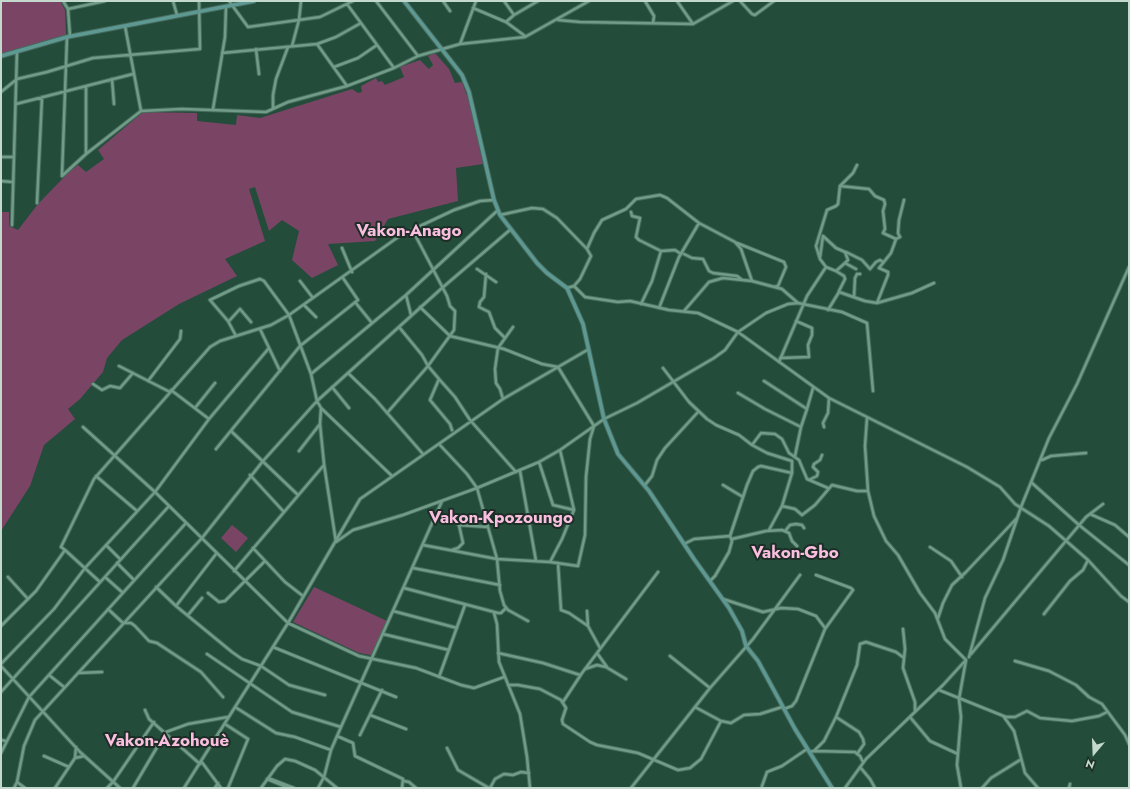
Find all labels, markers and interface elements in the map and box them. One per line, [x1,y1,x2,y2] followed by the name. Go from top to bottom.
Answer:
[357,222,461,242] district label: Vakon-Anago
[429,509,573,529] district label: Vakon-Kpozoungo
[751,544,839,564] district label: Vakon-Gbo
[105,732,229,752] district label: Vakon-Azohouè
[1074,733,1114,773] north arrow
[1083,755,1097,773] text: N

